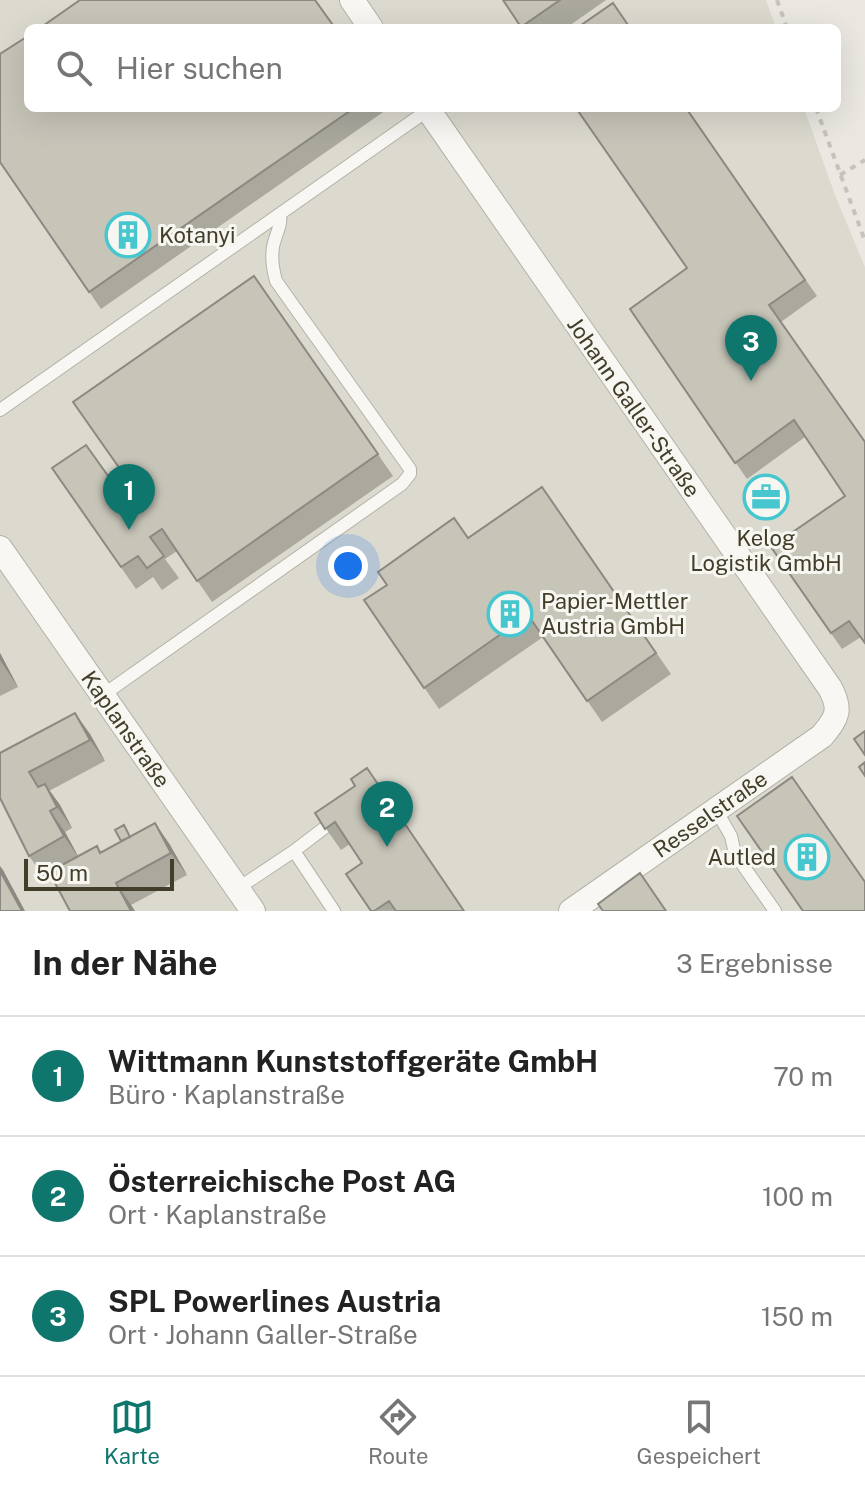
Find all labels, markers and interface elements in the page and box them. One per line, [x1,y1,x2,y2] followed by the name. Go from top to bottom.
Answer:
[24,24,841,112] search box
[52,46,96,90] icon: search
[116,50,283,86] text: Hier suchen
[104,211,152,259] building icon: Kotanyi
[159,222,236,248] place label: Kotanyi
[562,312,706,502] street label: Johann Galler-Straße
[725,315,777,381] pin: 3
[103,464,155,530] pin: 1
[742,473,790,521] office icon: Kelog Logistik GmbH
[690,525,842,576] place label: Kelog Logistik GmbH
[328,546,368,586] your location
[541,588,688,639] place label: Papier-Mettler Austria GmbH
[486,590,534,638] building icon: Papier-Mettler Austria GmbH
[76,666,176,792] street label: Kaplanstraße
[648,765,772,863] street label: Resselstraße
[361,781,413,847] pin: 2
[783,833,831,881] building icon: Autled
[708,844,776,870] place label: Autled
[24,855,174,891] scale bar
[36,860,88,886] text: 50 m
[32,943,218,983] text: In der Nähe
[676,948,833,979] text: 3 Ergebnisse
[108,1043,598,1079] text: Wittmann Kunststoffgeräte GmbH
[52,1061,64,1092] text: 1
[773,1061,833,1092] text: 70 m
[108,1079,345,1110] text: Büro · Kaplanstraße
[108,1163,456,1199] text: Österreichische Post AG
[50,1181,66,1212] text: 2
[762,1181,833,1212] text: 100 m
[108,1199,327,1230] text: Ort · Kaplanstraße
[108,1283,441,1319] text: SPL Powerlines Austria
[49,1301,67,1332] text: 3
[761,1301,833,1332] text: 150 m
[108,1319,418,1350] text: Ort · Johann Galler-Straße
[104,1395,160,1469] tab: Karte
[368,1395,428,1469] tab: Route
[637,1395,761,1469] tab: Gespeichert

